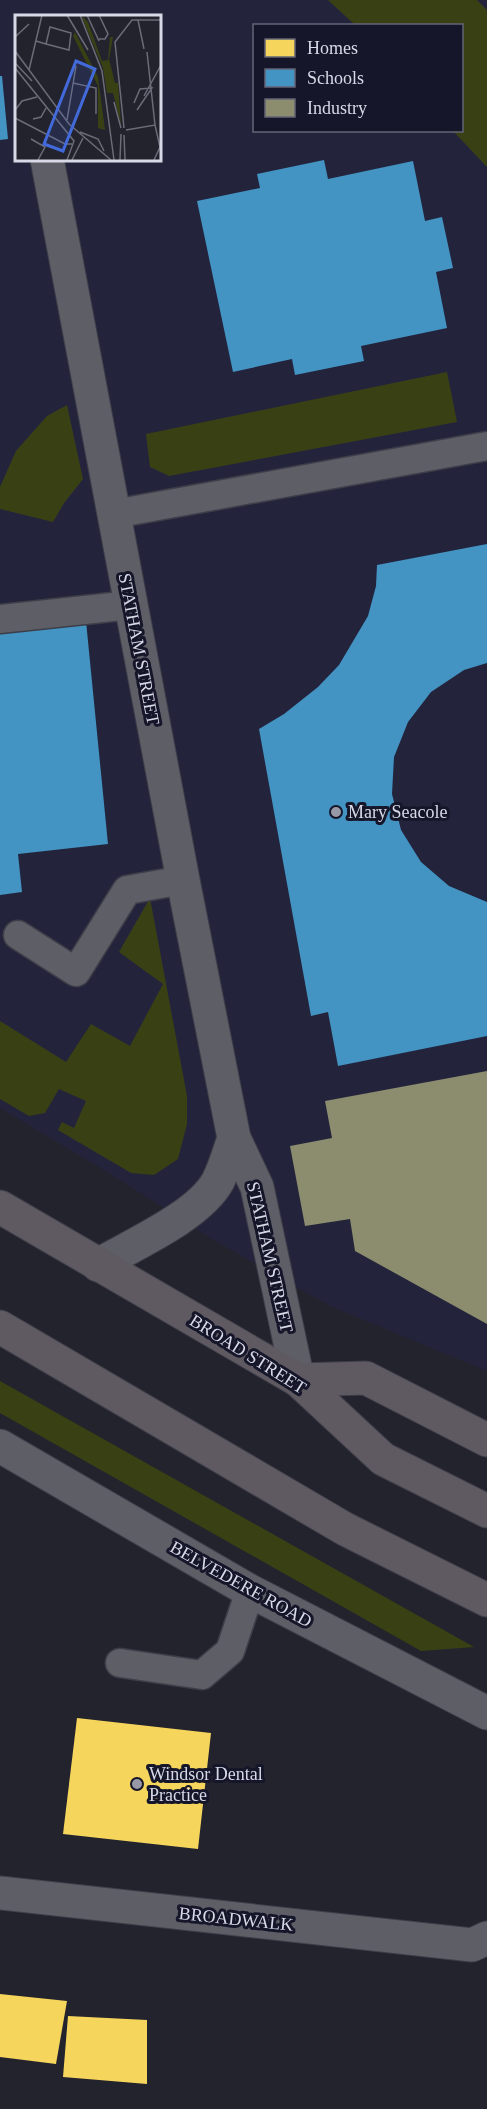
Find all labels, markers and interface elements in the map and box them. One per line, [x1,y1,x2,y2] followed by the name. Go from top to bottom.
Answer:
[15,15,160,160] inset map
[253,24,463,132] legend
[307,38,358,58] text: Homes
[307,68,364,88] text: Schools
[307,98,367,118] text: Industry
[114,571,164,727] street label: STATHAM STREET
[348,802,447,822] place label: Mary Seacole
[329,805,343,819] marker: Mary Seacole
[243,1180,297,1334] street label: STATHAM STREET
[186,1310,310,1398] street label: BROAD STREET
[167,1537,315,1631] street label: BELVEDERE ROAD
[149,1764,263,1805] place label: Windsor Dental Practice
[130,1777,144,1791] marker: Windsor Dental Practice
[178,1903,294,1935] street label: BROADWALK

